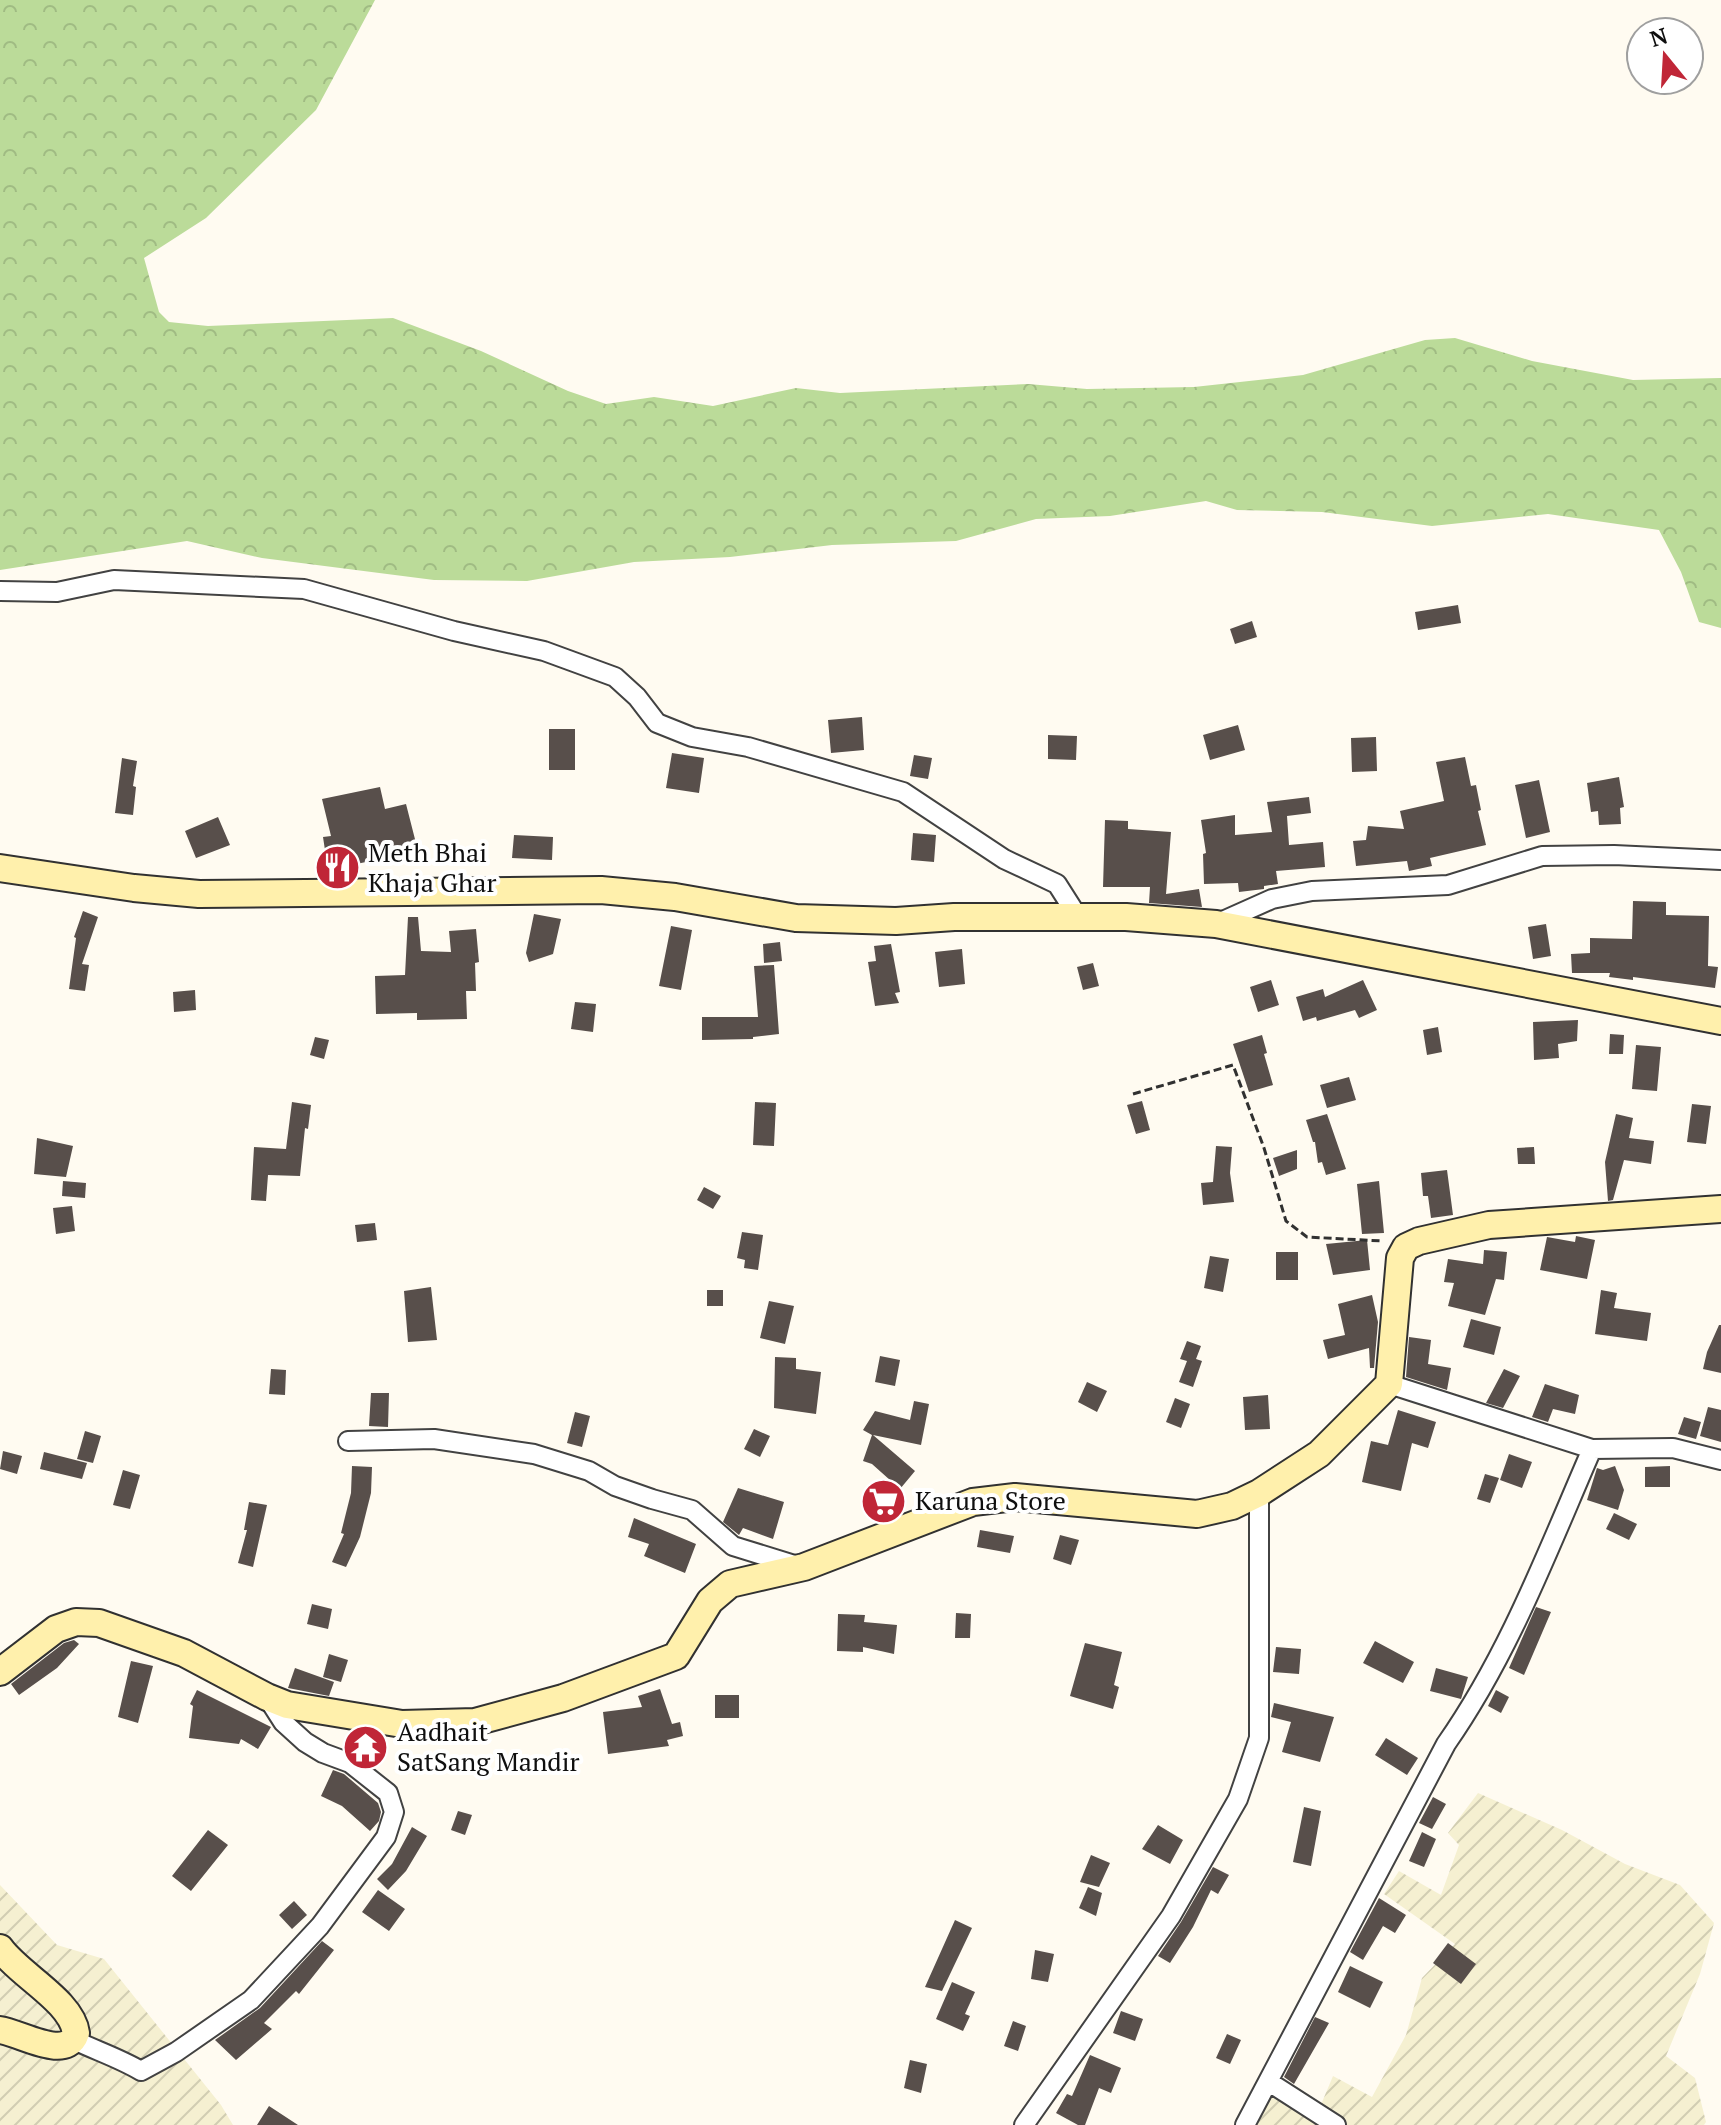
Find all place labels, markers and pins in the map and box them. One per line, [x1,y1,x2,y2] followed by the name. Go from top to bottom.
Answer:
[368,835,496,899] place label: Meth Bhai Khaja Ghar
[313,844,361,892] restaurant icon: Meth Bhai Khaja Ghar
[860,1477,908,1525] supermarket icon: Karuna Store
[915,1483,1066,1517] place label: Karuna Store
[397,1714,580,1778] place label: Aadhait SatSang Mandir
[342,1723,390,1771] temple icon: Aadhait SatSang Mandir

